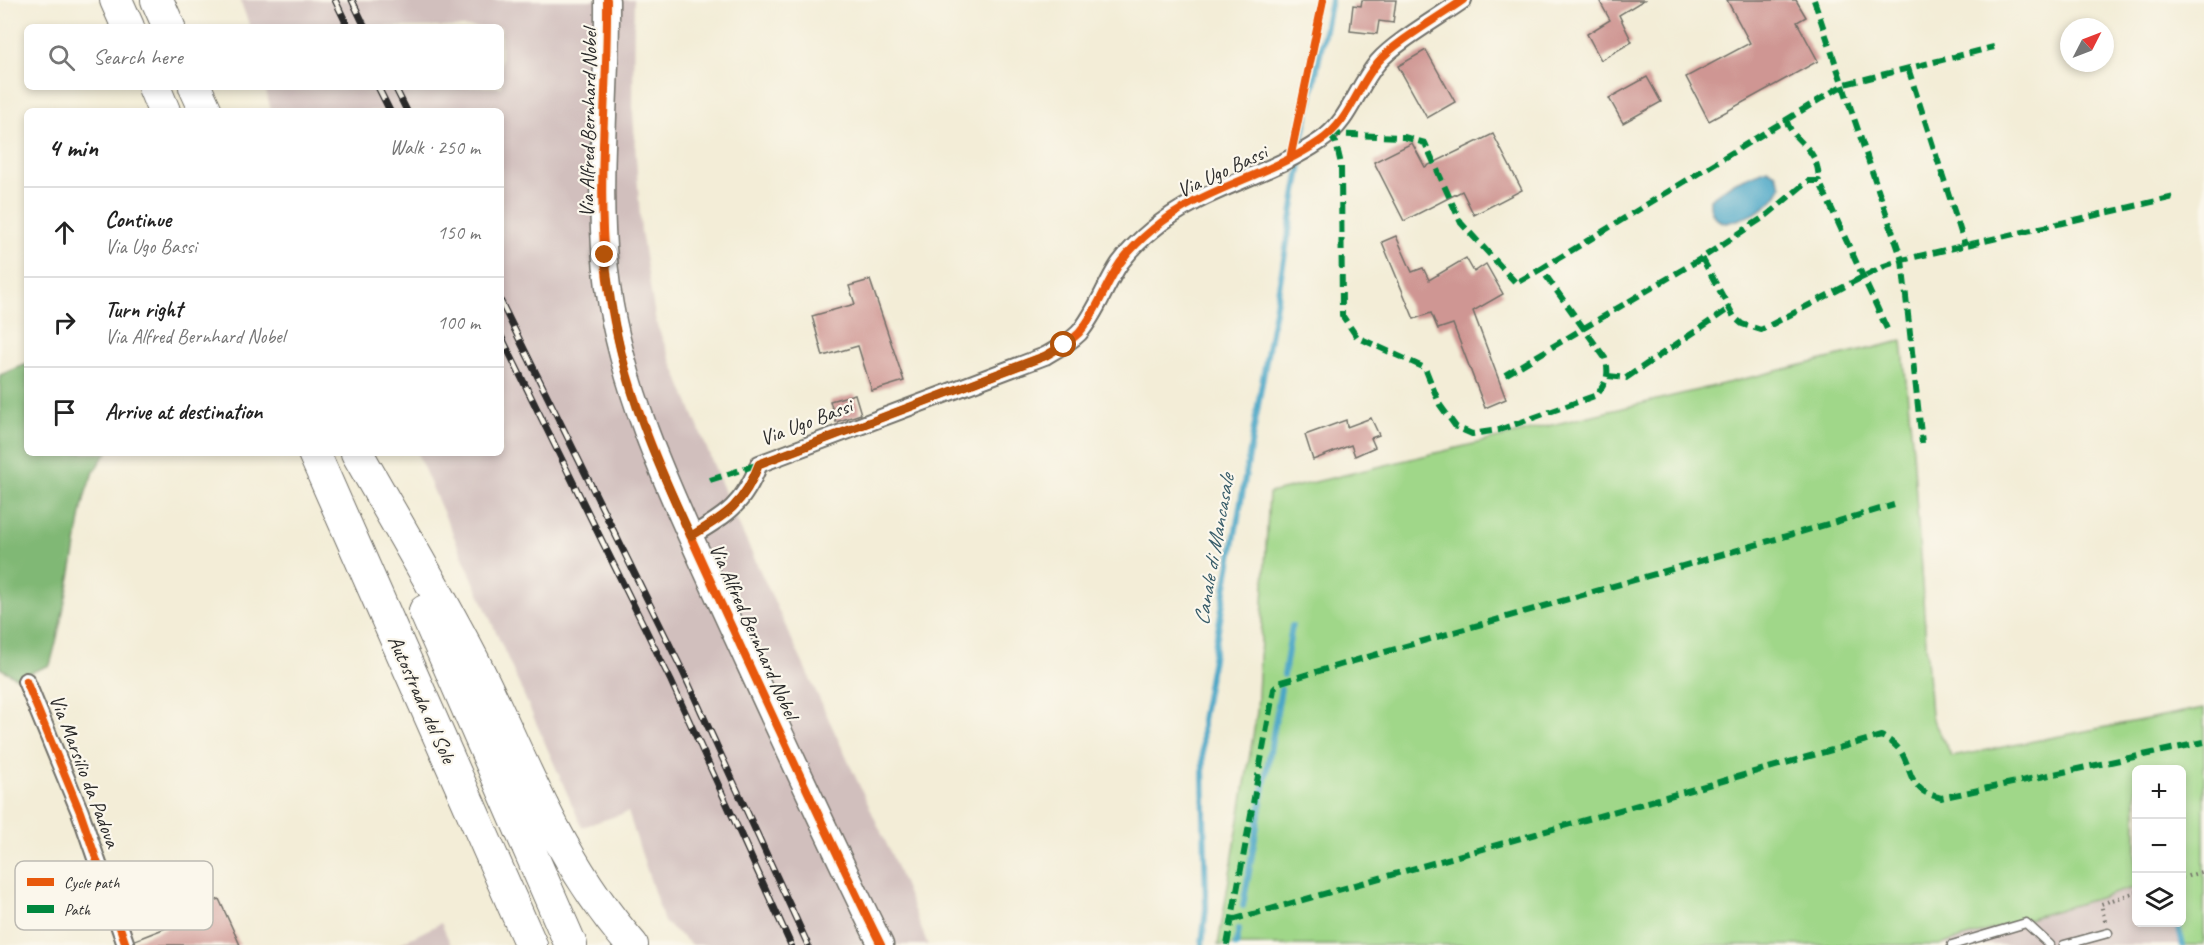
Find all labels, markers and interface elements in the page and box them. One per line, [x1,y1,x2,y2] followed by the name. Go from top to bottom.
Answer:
[2060,18,2114,72] north arrow
[24,24,504,90] search box
[573,25,603,218] street label: Via Alfred Bernhard Nobel
[45,41,78,74] icon: search
[93,43,183,71] text: Search here
[48,131,98,164] text: 4 min
[390,135,480,160] text: Walk · 250 m
[1173,138,1274,203] street label: Via Ugo Bassi
[105,206,171,234] text: Continue
[48,216,81,249] icon: ahead
[437,220,480,245] text: 150 m
[105,234,197,259] text: Via Ugo Bassi
[591,241,617,267] route end
[105,296,182,324] text: Turn right
[48,306,81,339] icon: right
[437,310,480,335] text: 100 m
[105,324,285,349] text: Via Alfred Bernhard Nobel
[1050,331,1076,357] route start
[756,392,858,451] street label: Via Ugo Bassi
[48,396,81,429] icon: arrive
[105,398,262,426] text: Arrive at destination
[1187,469,1242,627] water label: Canale di Mancasale
[704,539,806,726] street label: Via Alfred Bernhard Nobel
[382,631,463,769] street label: Autostrada del Sole
[44,691,127,853] street label: Via Marsilio da Padova
[2132,765,2186,927] map controls
[2132,765,2186,819] button: +
[2132,819,2186,873] button: −
[15,861,213,930] legend
[64,873,120,893] text: Cycle path
[2132,873,2186,927] button: layers
[64,900,91,920] text: Path

